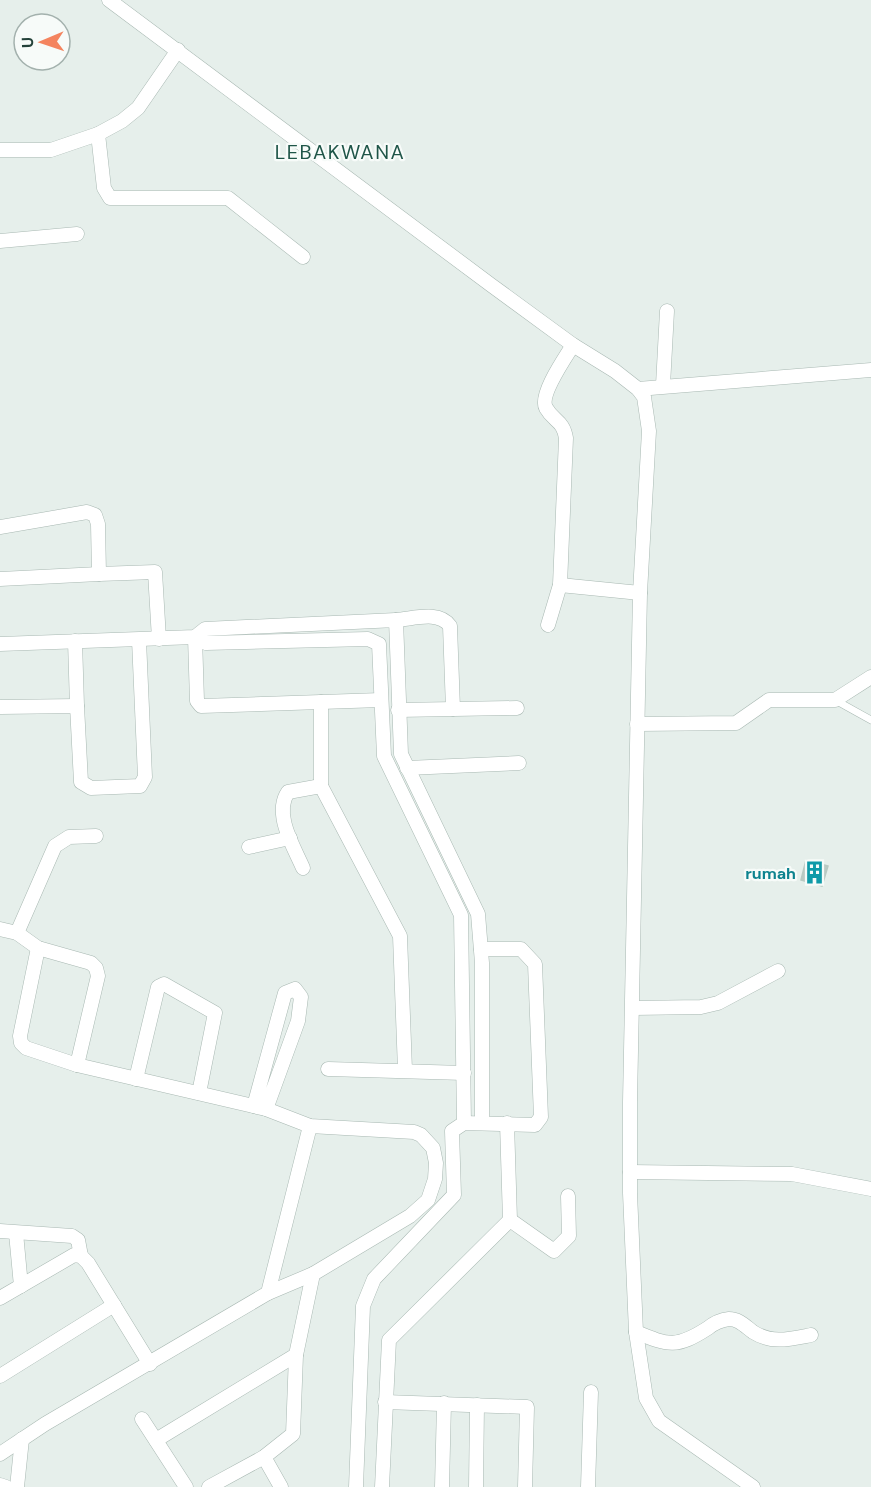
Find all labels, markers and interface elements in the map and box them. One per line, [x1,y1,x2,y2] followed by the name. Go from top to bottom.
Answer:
[12,12,72,72] north arrow
[17,37,38,48] text: U
[275,139,405,165] district label: LEBAKWANA
[801,860,827,886] building icon: rumah
[745,863,796,884] place label: rumah

